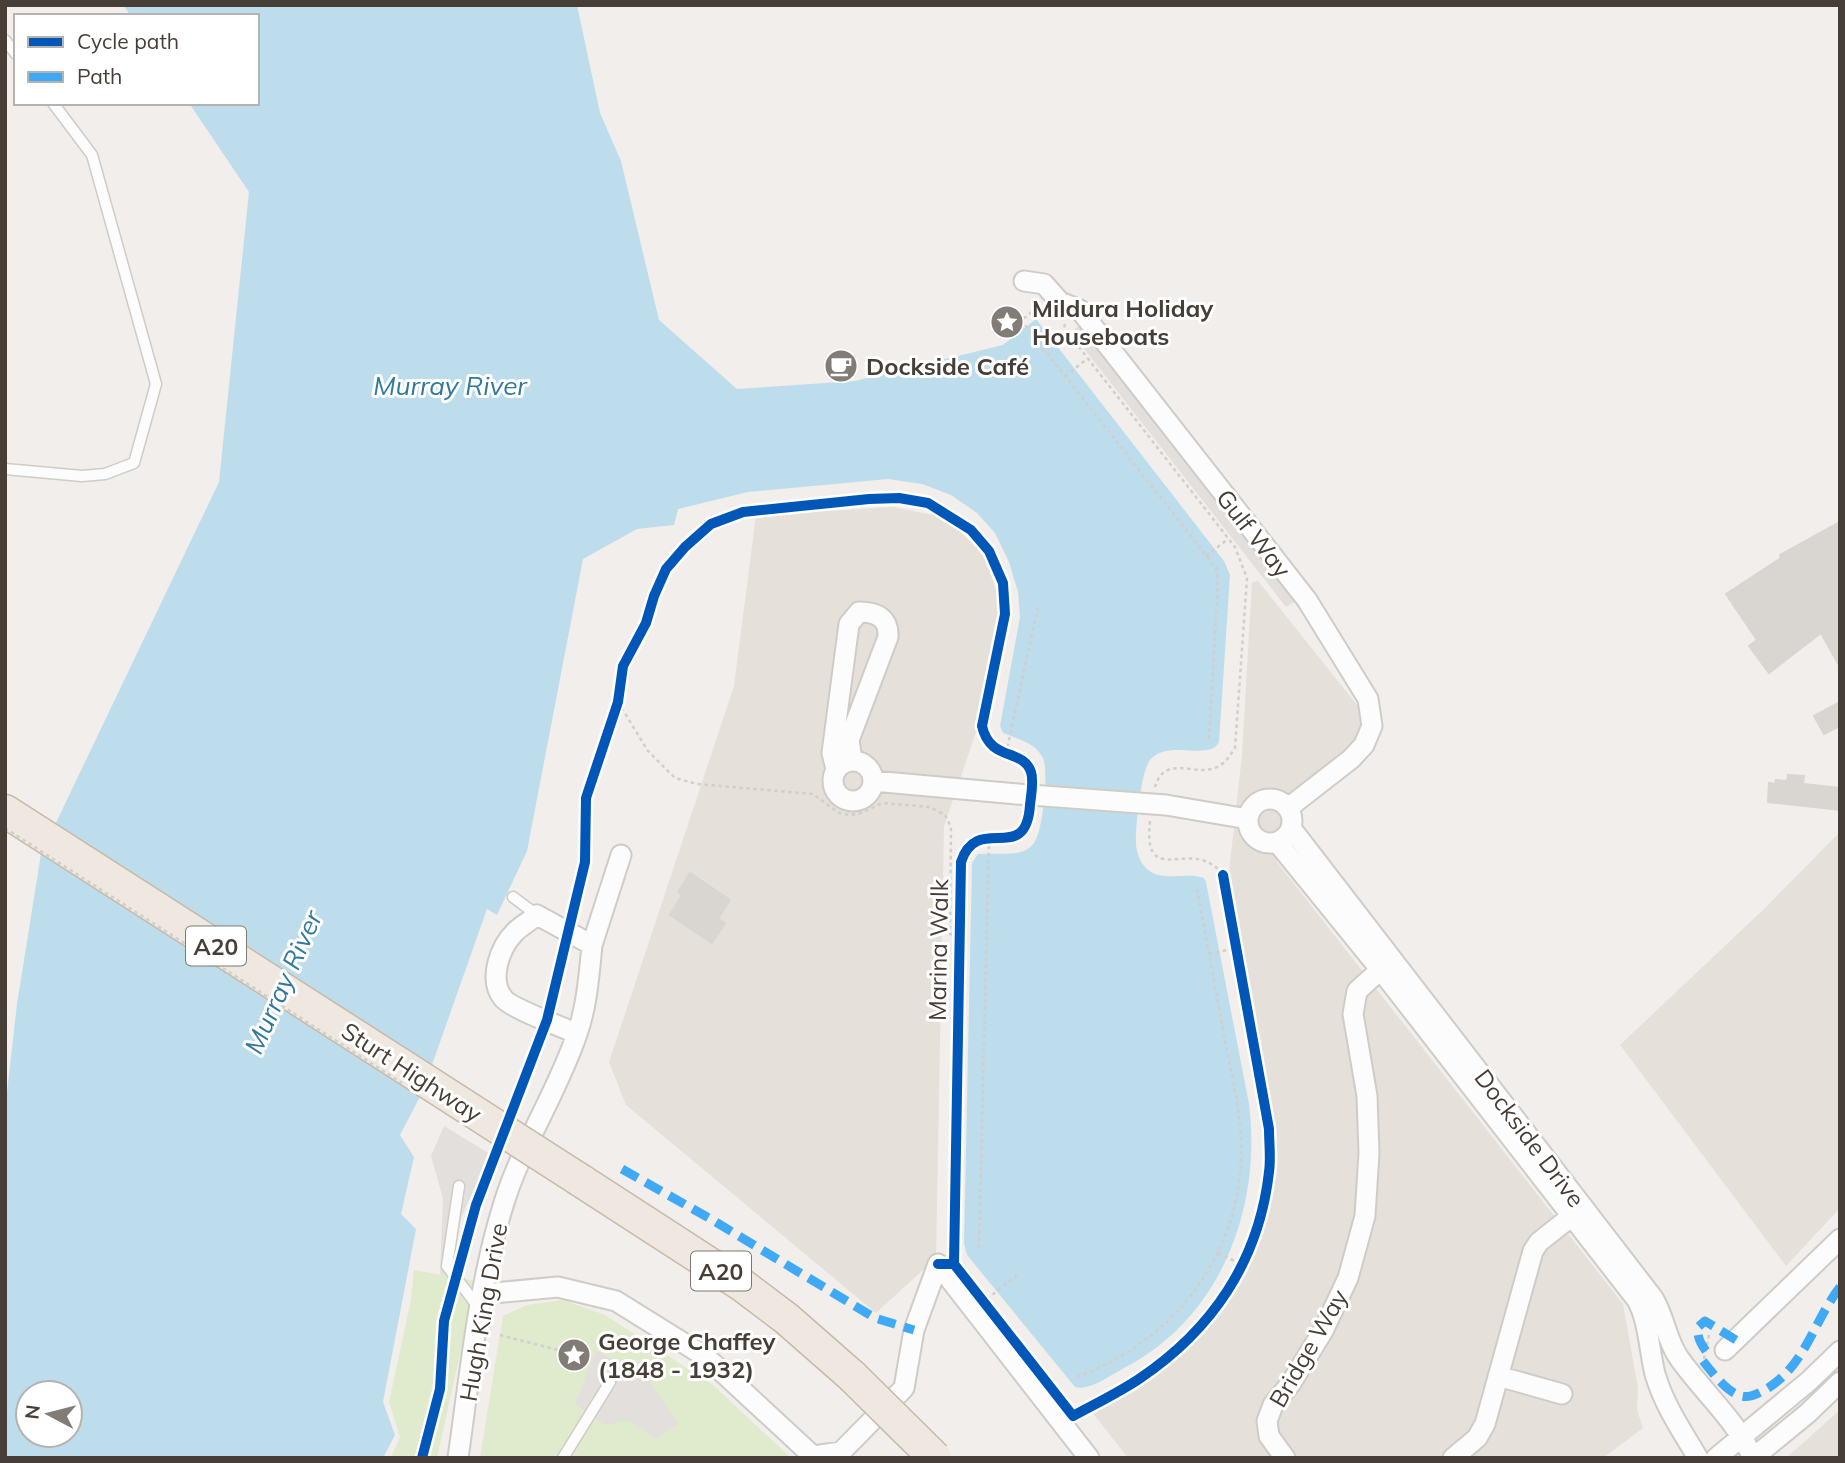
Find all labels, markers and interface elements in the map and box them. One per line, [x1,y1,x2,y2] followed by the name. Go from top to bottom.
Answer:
[14,14,259,105] legend
[77,28,179,54] text: Cycle path
[77,63,122,89] text: Path
[1032,293,1214,351] place label: Mildura Holiday Houseboats
[988,303,1026,341] place icon: Mildura Holiday Houseboats
[822,347,860,385] cafe icon: Dockside Café
[866,351,1029,381] place label: Dockside Café
[373,369,528,402] water label: Murray River
[1210,483,1298,583] street label: Gulf Way
[922,878,954,1021] street label: Marina Walk
[237,904,330,1059] water label: Murray River
[186,926,246,965] road number: A20
[336,1015,488,1129] street label: Sturt Highway
[1468,1063,1592,1213] street label: Dockside Drive
[453,1220,513,1404] street label: Hugh King Drive
[691,1252,751,1290] road number: A20
[1262,1283,1354,1412] street label: Bridge Way
[598,1326,777,1384] place label: George Chaffey (1848 - 1932)
[555,1336,593,1374] place icon: George Chaffey (1848 - 1932)
[14,1379,84,1449] north arrow
[19,1403,45,1421] text: N

